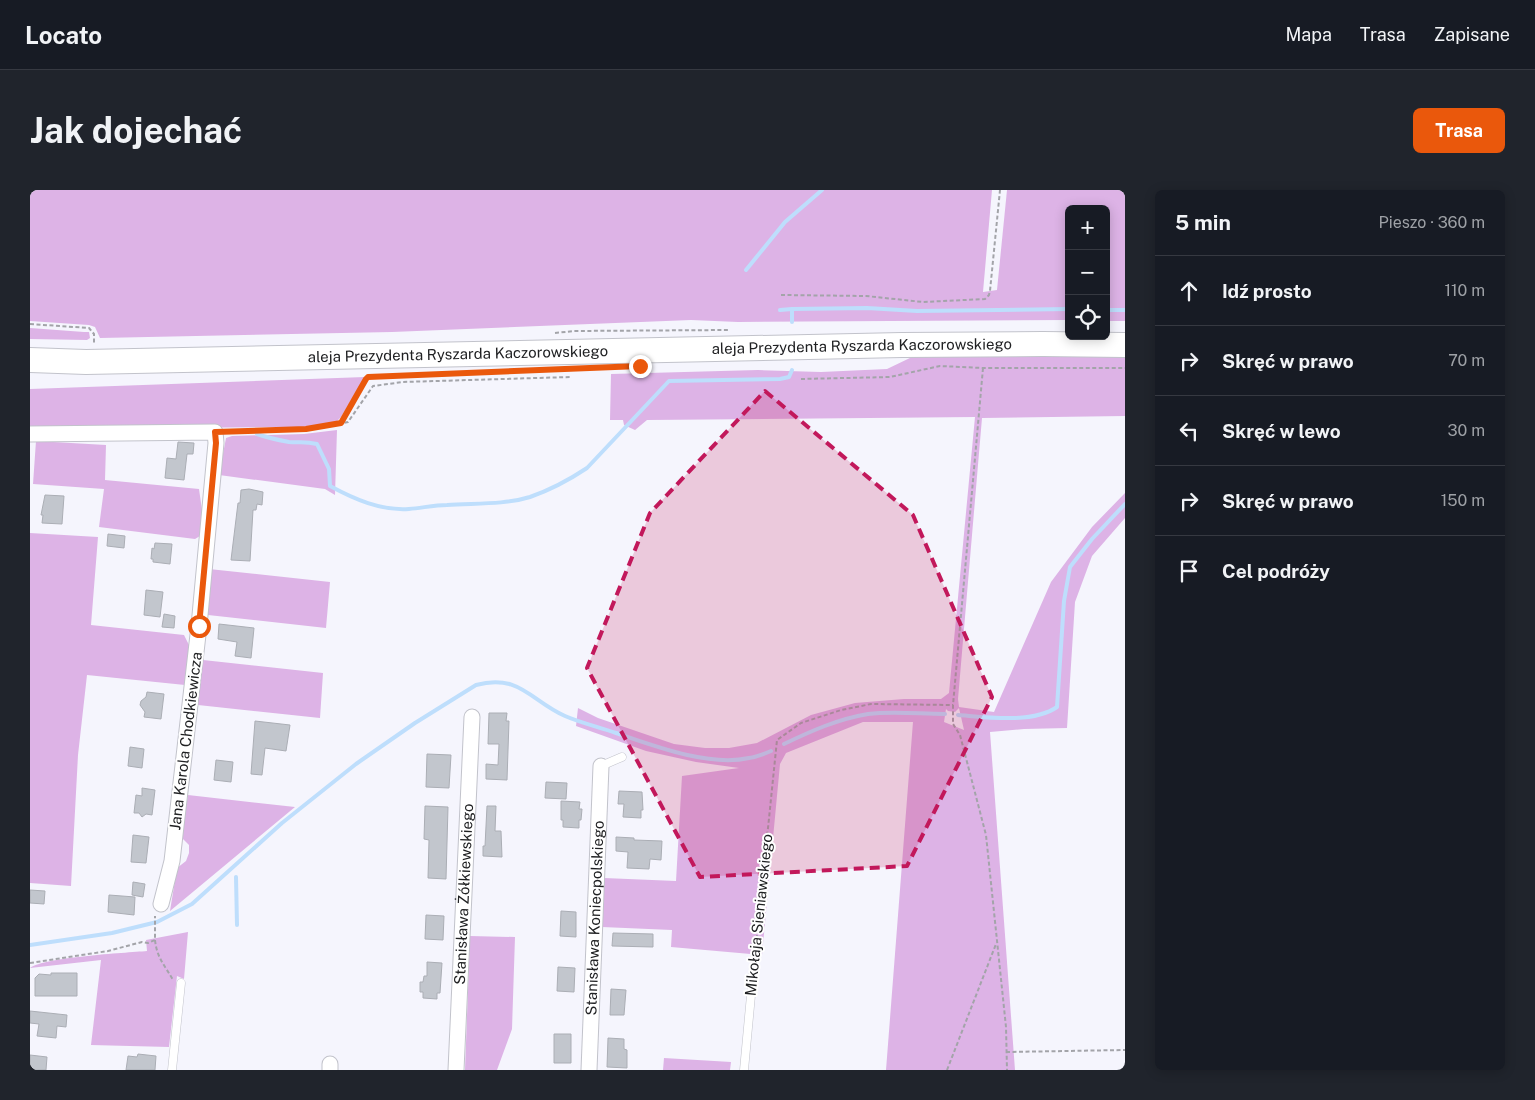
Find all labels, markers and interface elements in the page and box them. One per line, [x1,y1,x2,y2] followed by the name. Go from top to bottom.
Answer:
[25,21,102,49] text: Locato
[1285,24,1332,45] text: Mapa
[1360,24,1406,45] text: Trasa
[1434,24,1510,45] text: Zapisane
[1413,108,1505,153] button: Trasa
[30,110,242,151] text: Jak dojechać
[1065,205,1110,340] map controls
[1065,205,1110,250] button: +
[1175,210,1231,235] text: 5 min
[1379,213,1485,232] text: Pieszo · 360 m
[1065,250,1110,295] button: −
[1175,277,1203,305] icon: ahead
[1222,280,1312,302] text: Idź prosto
[1444,281,1485,300] text: 110 m
[1065,295,1110,340] button: locate
[711,335,1012,357] street label: aleja Prezydenta Ryszarda Kaczorowskiego
[308,342,608,365] street label: aleja Prezydenta Ryszarda Kaczorowskiego
[1175,347,1203,375] icon: right
[1222,350,1354,372] text: Skręć w prawo
[1448,351,1485,370] text: 70 m
[629,355,652,378] route end
[1175,417,1203,445] icon: left
[1222,420,1341,442] text: Skręć w lewo
[1448,421,1485,440] text: 30 m
[1175,487,1203,515] icon: right
[1222,490,1354,512] text: Skręć w prawo
[1441,491,1485,510] text: 150 m
[1175,557,1203,585] icon: arrive
[1222,560,1330,582] text: Cel podróży
[188,615,211,638] route start
[166,651,205,831] street label: Jana Karola Chodkiewicza
[451,803,476,985] street label: Stanisława Żółkiewskiego
[582,820,607,1016] street label: Stanisława Koniecpolskiego
[742,833,775,997] street label: Mikołaja Sieniawskiego

